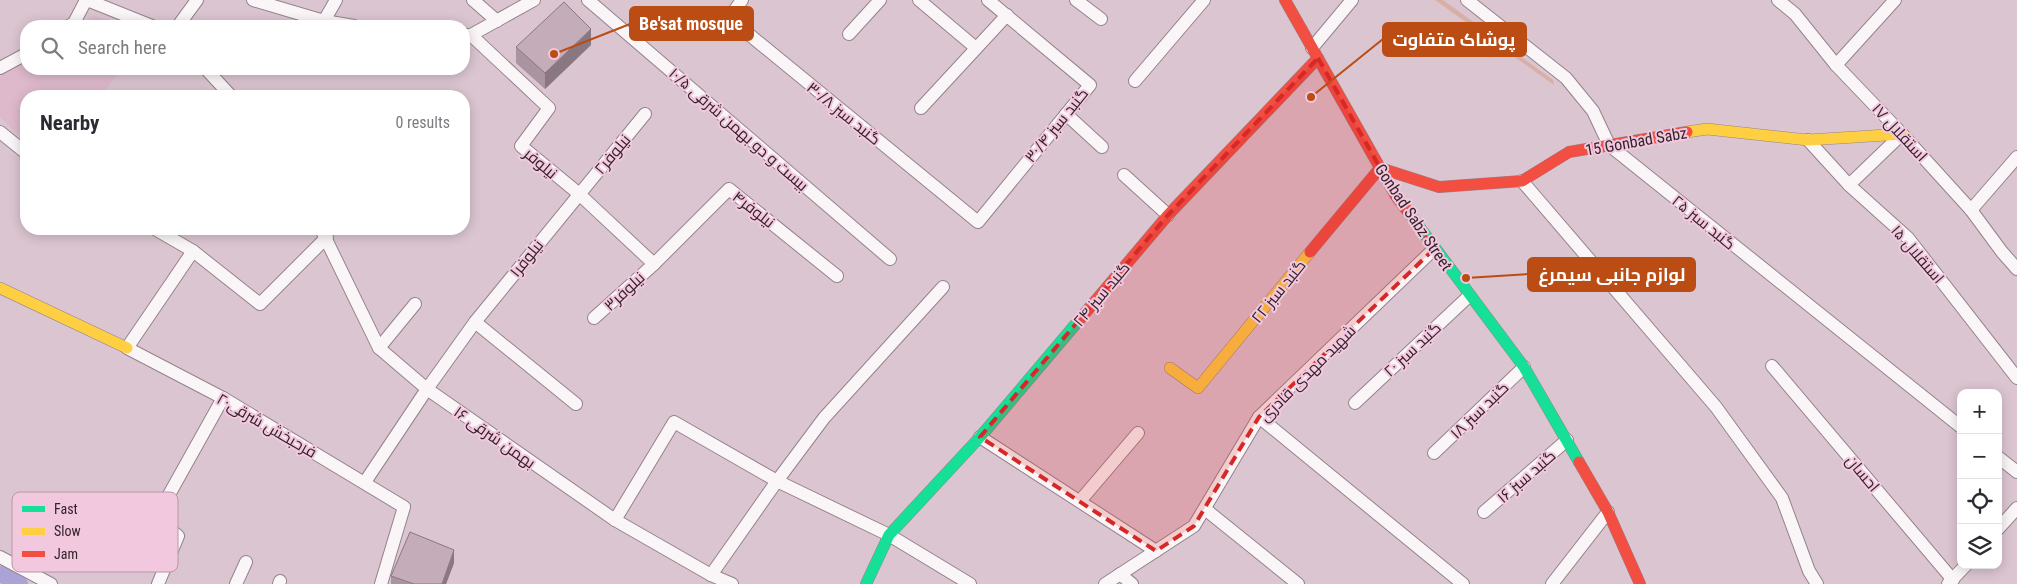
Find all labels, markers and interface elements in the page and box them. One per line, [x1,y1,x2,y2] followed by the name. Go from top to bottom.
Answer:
[630,7,753,40] callout: Be'sat mosque
[639,13,743,34] text: Be'sat mosque
[20,20,470,75] search box
[1383,23,1526,56] callout: پوشاک متفاوت
[1393,29,1516,52] text: پوشاک متفاوت
[38,34,66,62] icon: search
[78,36,166,59] text: Search here
[665,64,812,196] street label: بیست و دو بهمن شرقی ۱۰/۵
[803,78,884,149] street label: گنبد سبز ۳۰/۸
[1021,84,1092,166] street label: گنبد سبز ۳۰/۴
[1867,99,1931,166] street label: استقلال ۱۷
[40,111,99,135] text: Nearby
[395,113,450,132] text: 0 results
[1584,123,1688,160] street label: 15 Gonbad Sabz
[590,131,634,178] street label: نیلوفر۲
[519,143,561,183] street label: نیلوفر
[1371,160,1456,274] street label: Gonbad Sabz Street
[729,187,779,232] street label: نیلوفر۴
[1668,191,1739,254] street label: گنبد سبز ۲۵
[1886,221,1948,288] street label: استقلال ۱۵
[506,236,547,281] street label: نیلوفر۱
[1247,256,1310,327] street label: گنبد سبز ۲۲
[1069,258,1134,330] street label: گنبد سبز ۲۴
[1528,258,1695,291] callout: لوازم جانبی سیمرغ
[1539,264,1685,287] text: لوازم جانبی سیمرغ
[600,268,649,315] street label: نیلوفر۳
[1380,318,1445,381] street label: گنبد سبز ۲۰
[1255,321,1360,426] street label: شهید مهدی قادری
[1446,378,1512,443] street label: گنبد سبز ۱۸
[213,389,320,463] street label: فرحبخش شرقی۲۰
[1957,389,2002,569] map controls
[1957,389,2002,434] button: +
[450,402,539,473] street label: بهمن شرقی ۱۶
[1957,434,2002,479] button: −
[1493,446,1560,507] street label: گنبد سبز ۱۶
[1841,451,1883,496] street label: احسان
[1957,479,2002,524] button: locate
[12,492,178,572] legend
[54,501,78,517] text: Fast
[54,523,81,539] text: Slow
[1957,524,2002,569] button: layers
[54,546,78,562] text: Jam

